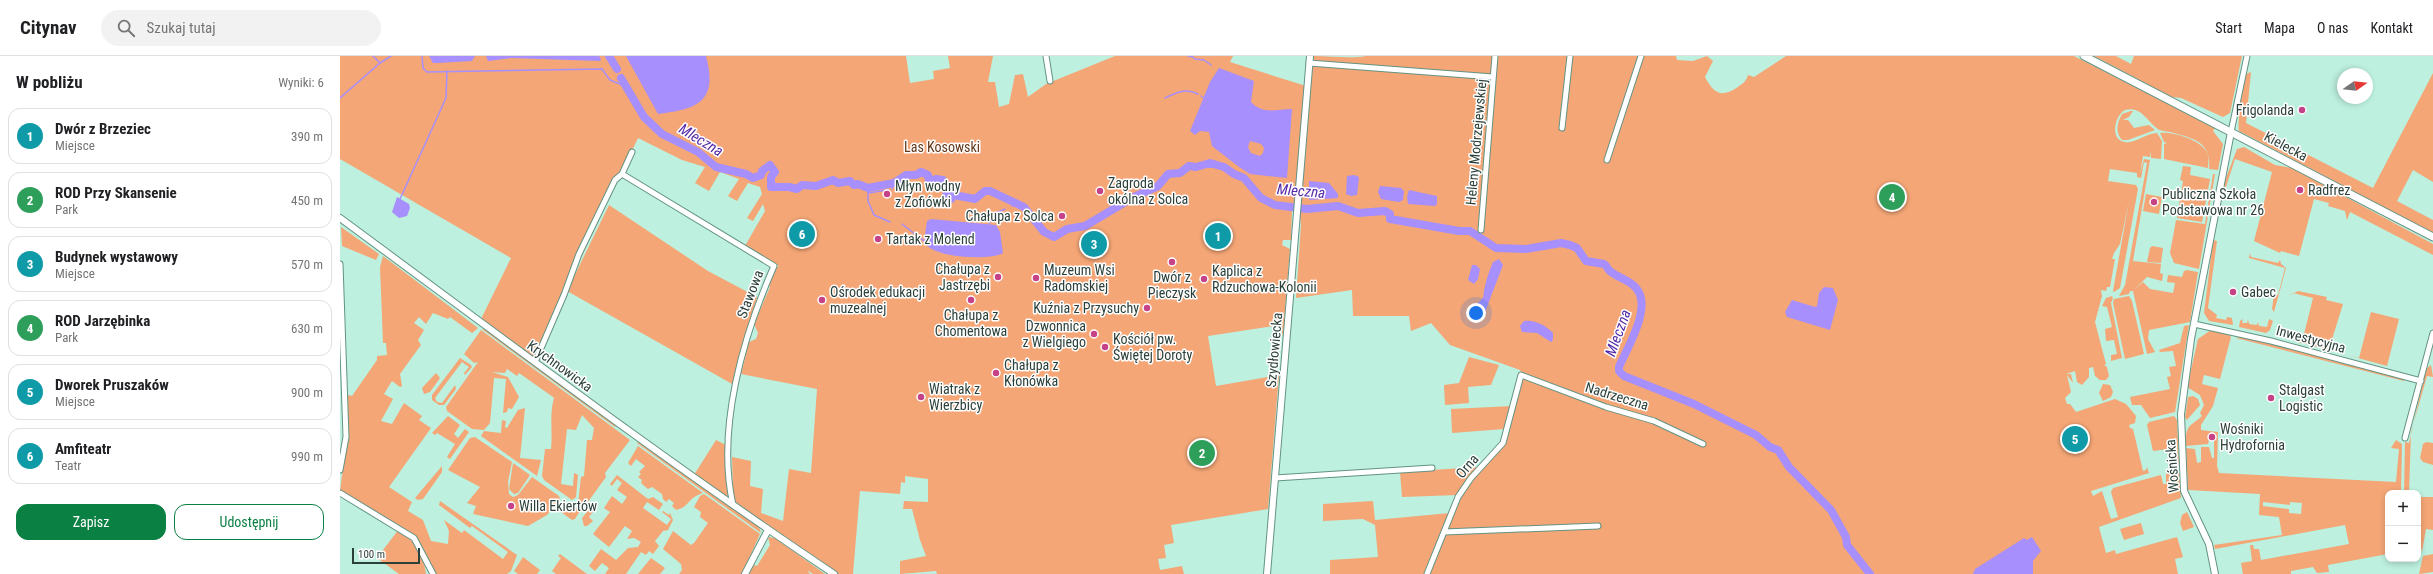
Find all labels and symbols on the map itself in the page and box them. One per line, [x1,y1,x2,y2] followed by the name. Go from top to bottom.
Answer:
[2337,68,2373,104] north arrow
[1463,78,1489,206] street label: Heleny Modrzejewskiej
[2236,102,2294,118] place label: Frigolanda
[2297,105,2307,115] marker: Frigolanda
[676,120,726,160] water label: Mleczna
[2262,128,2310,164] street label: Kielecka
[904,139,980,155] park label: Las Kosowski
[1108,175,1188,207] place label: Zagroda okólna z Solca
[895,178,961,210] place label: Młyn wodny z Zofiówki
[1276,180,1326,202] water label: Mleczna
[1879,182,1905,212] pin: 4
[2308,182,2350,198] place label: Radfrez
[2295,185,2305,195] marker: Radfrez
[1095,186,1105,196] marker: Zagroda okólna z Solca
[2162,186,2264,218] place label: Publiczna Szkoła Podstawowa nr 26
[882,189,892,199] marker: Młyn wodny z Zofiówki
[2149,197,2159,207] marker: Publiczna Szkoła Podstawowa nr 26
[965,208,1054,224] place label: Chałupa z Solca
[1057,211,1067,221] marker: Chałupa z Solca
[789,219,815,249] pin: 6
[1205,221,1231,251] pin: 1
[1081,229,1107,259] pin: 3
[886,231,975,247] place label: Tartak z Molend
[873,234,883,244] marker: Tartak z Molend
[1167,257,1177,267] marker: Dwór z Pieczysk
[935,261,990,293] place label: Chałupa z Jastrzębi
[1044,262,1115,294] place label: Muzeum Wsi Radomskiej
[1212,263,1317,295] place label: Kaplica z Rdzuchowa-Kolonii
[734,268,766,320] street label: Stawowa
[1148,269,1197,301] place label: Dwór z Pieczysk
[993,272,1003,282] marker: Chałupa z Jastrzębi
[1031,273,1041,283] marker: Muzeum Wsi Radomskiej
[1199,274,1209,284] marker: Kaplica z Rdzuchowa-Kolonii
[830,284,925,316] place label: Ośrodek edukacji muzealnej
[2241,284,2276,300] place label: Gabec
[2228,287,2238,297] marker: Gabec
[817,295,827,305] marker: Ośrodek edukacji muzealnej
[966,295,976,305] marker: Chałupa z Chomentowa
[1033,300,1139,316] place label: Kuźnia z Przysuchy
[1142,303,1152,313] marker: Kuźnia z Przysuchy
[1466,303,1486,323] your location
[935,307,1007,339] place label: Chałupa z Chomentowa
[1601,307,1635,359] water label: Mleczna
[1263,312,1285,388] street label: Szydłowiecka
[1022,318,1086,350] place label: Dzwonnica z Wielgiego
[2275,322,2347,356] street label: Inwestycyjna
[1089,329,1099,339] marker: Dzwonnica z Wielgiego
[1113,331,1193,363] place label: Kościół pw. Świętej Doroty
[524,337,596,395] street label: Krychnowicka
[1100,342,1110,352] marker: Kościół pw. Świętej Doroty
[1004,357,1059,389] place label: Chałupa z Kłonówka
[991,368,1001,378] marker: Chałupa z Kłonówka
[1583,379,1651,413] street label: Nadrzeczna
[929,381,982,413] place label: Wiatrak z Wierzbicy
[2279,382,2324,414] place label: Stalgast Logistic
[916,392,926,402] marker: Wiatrak z Wierzbicy
[2266,393,2276,403] marker: Stalgast Logistic
[2220,421,2285,453] place label: Wośniki Hydrofornia
[2062,424,2088,454] pin: 5
[2207,432,2217,442] marker: Wośniki Hydrofornia
[1189,438,1215,468] pin: 2
[2162,439,2182,493] street label: Wośnicka
[1452,451,1482,481] street label: Orna
[519,498,597,514] place label: Willa Ekiertów
[506,501,516,511] marker: Willa Ekiertów
[352,546,420,565] scale bar

